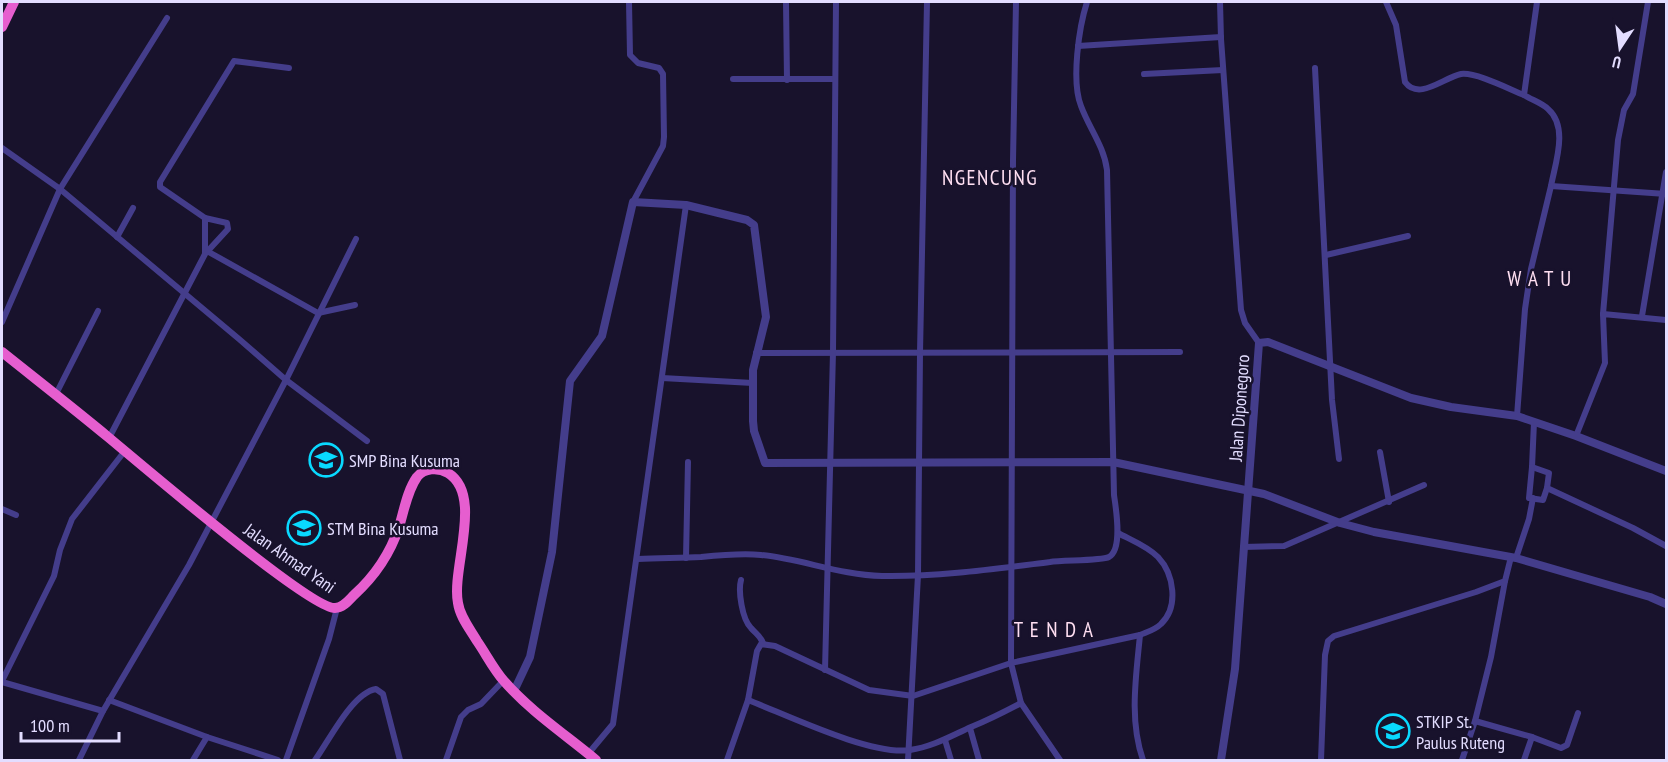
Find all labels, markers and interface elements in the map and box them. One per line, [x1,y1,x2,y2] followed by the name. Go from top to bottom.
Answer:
[1590,18,1650,78] north arrow
[1610,52,1623,73] text: U
[942,164,1038,191] district label: NGENCUNG
[1507,265,1573,292] district label: W A T U
[1224,354,1254,463] street label: Jalan Diponegoro
[308,442,344,478] school or university icon: SMP Bina Kusuma
[349,449,460,472] place label: SMP Bina Kusuma
[286,510,322,546] school or university icon: STM Bina Kusuma
[239,517,340,598] street label: Jalan Ahmad Yani
[327,517,438,540] place label: STM Bina Kusuma
[1014,616,1094,643] district label: T E N D A
[21,705,118,743] scale bar
[1416,710,1505,754] place label: STKIP St. Paulus Ruteng
[1375,713,1411,749] school or university icon: STKIP St. Paulus Ruteng
[30,714,70,737] text: 100 m

